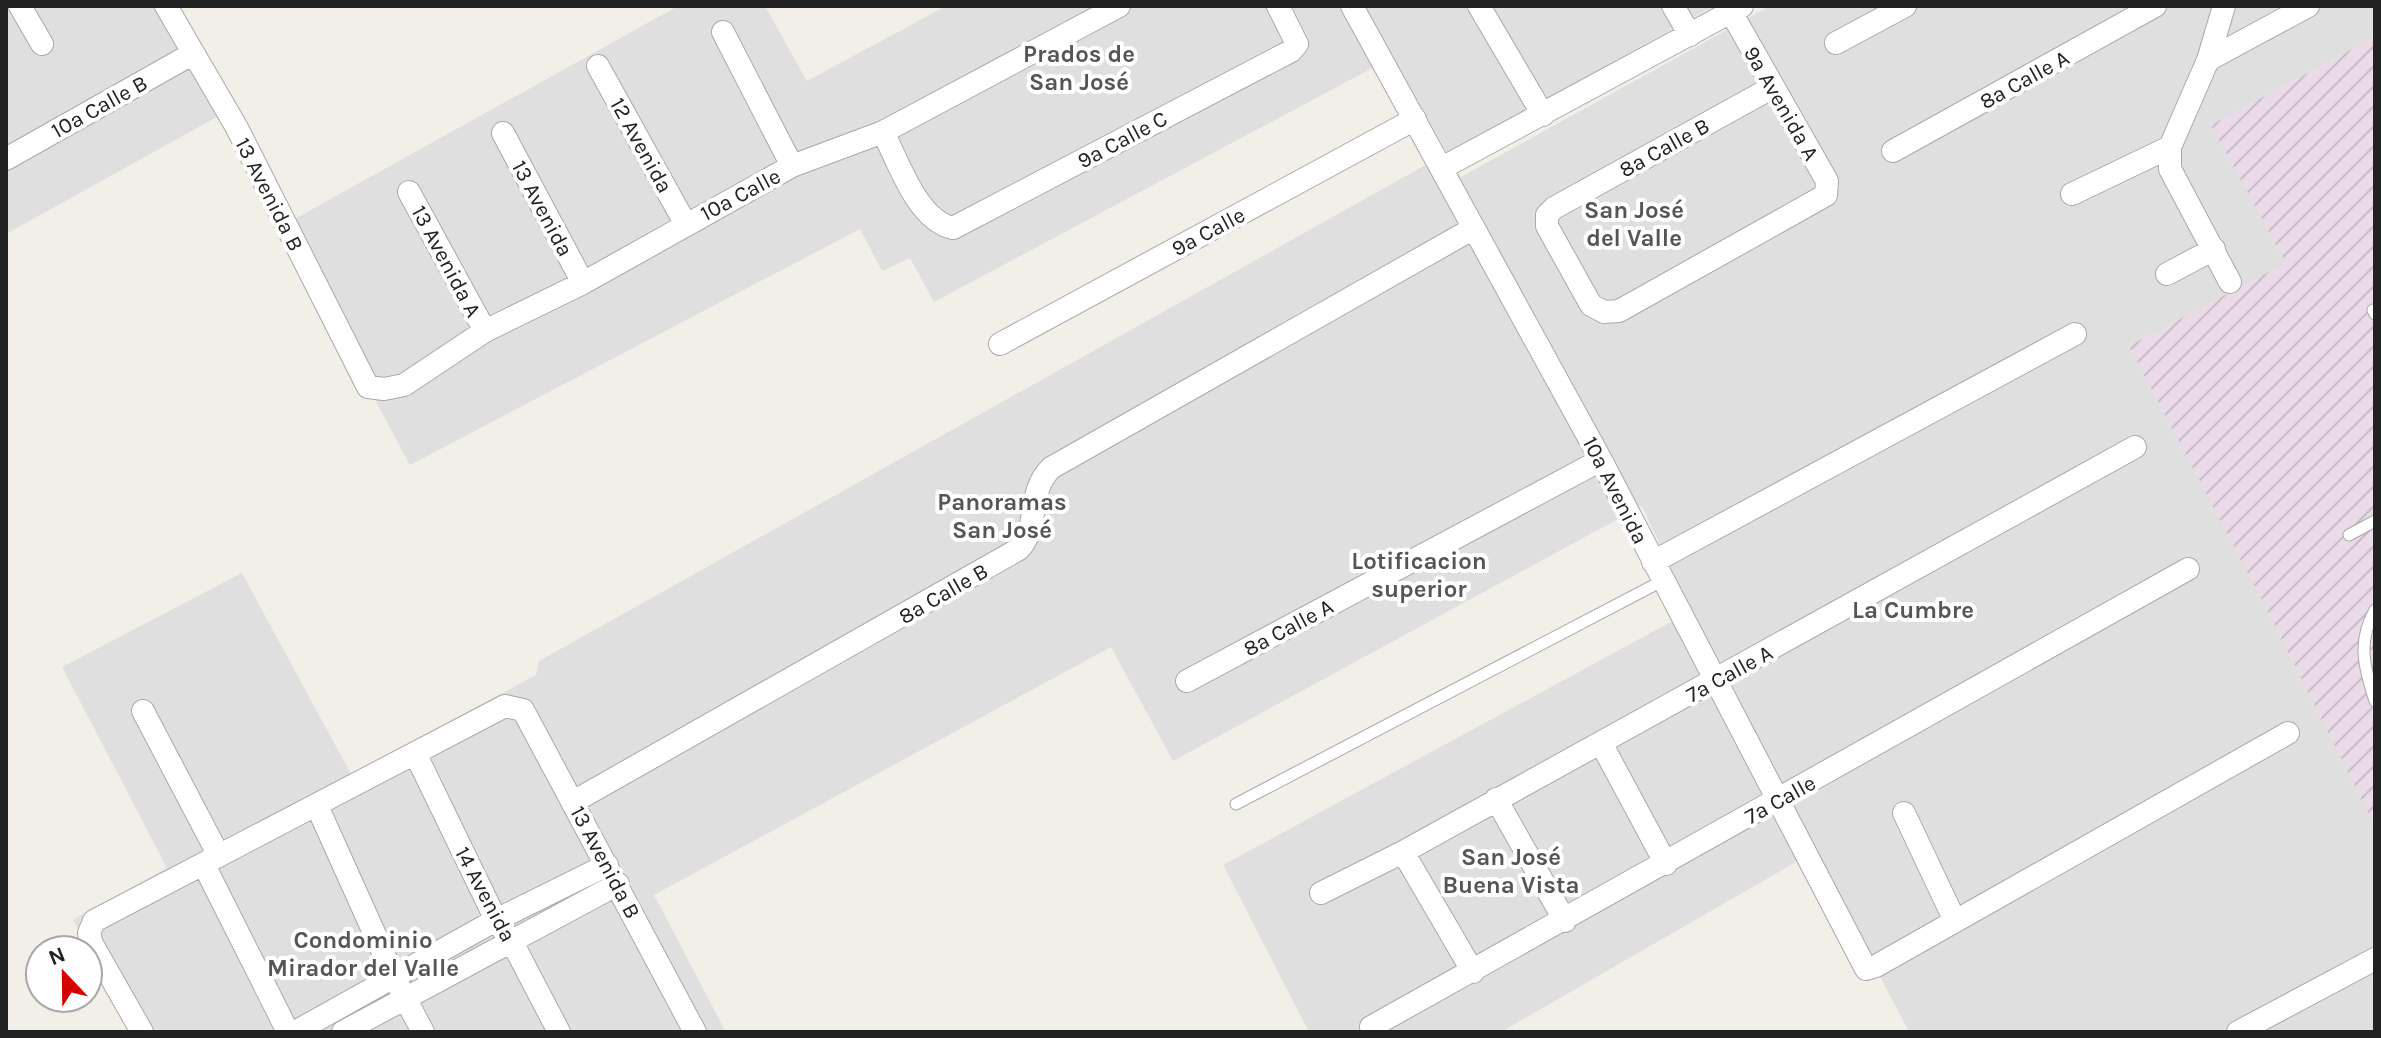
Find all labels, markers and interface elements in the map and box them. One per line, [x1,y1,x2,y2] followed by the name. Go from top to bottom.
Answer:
[1023,40,1135,96] district label: Prados de San José
[1738,42,1824,165] street label: 9a Avenida A
[1975,45,2074,115] street label: 8a Calle A
[47,70,152,144] street label: 10a Calle B
[604,93,678,198] street label: 12 Avenida
[1073,105,1172,174] street label: 9a Calle C
[1615,113,1714,183] street label: 8a Calle B
[229,133,309,256] street label: 13 Avenida B
[506,156,578,261] street label: 13 Avenida
[696,163,785,227] street label: 10a Calle
[1584,196,1684,252] district label: San José del Valle
[406,201,487,322] street label: 13 Avenida A
[1167,202,1250,262] street label: 9a Calle
[1577,432,1653,549] street label: 10a Avenida
[937,488,1067,544] district label: Panoramas San José
[1351,547,1487,603] district label: Lotificacion superior
[894,558,993,630] street label: 8a Calle B
[1239,593,1338,662] street label: 8a Calle A
[1852,596,1974,624] district label: La Cumbre
[1682,639,1778,708] street label: 7a Calle A
[1741,770,1820,830] street label: 7a Calle
[565,802,646,923] street label: 13 Avenida B
[449,842,521,947] street label: 14 Avenida
[1443,843,1579,899] district label: San José Buena Vista
[267,926,459,982] district label: Condominio Mirador del Valle
[24,934,104,1014] north arrow
[45,941,69,971] text: N

